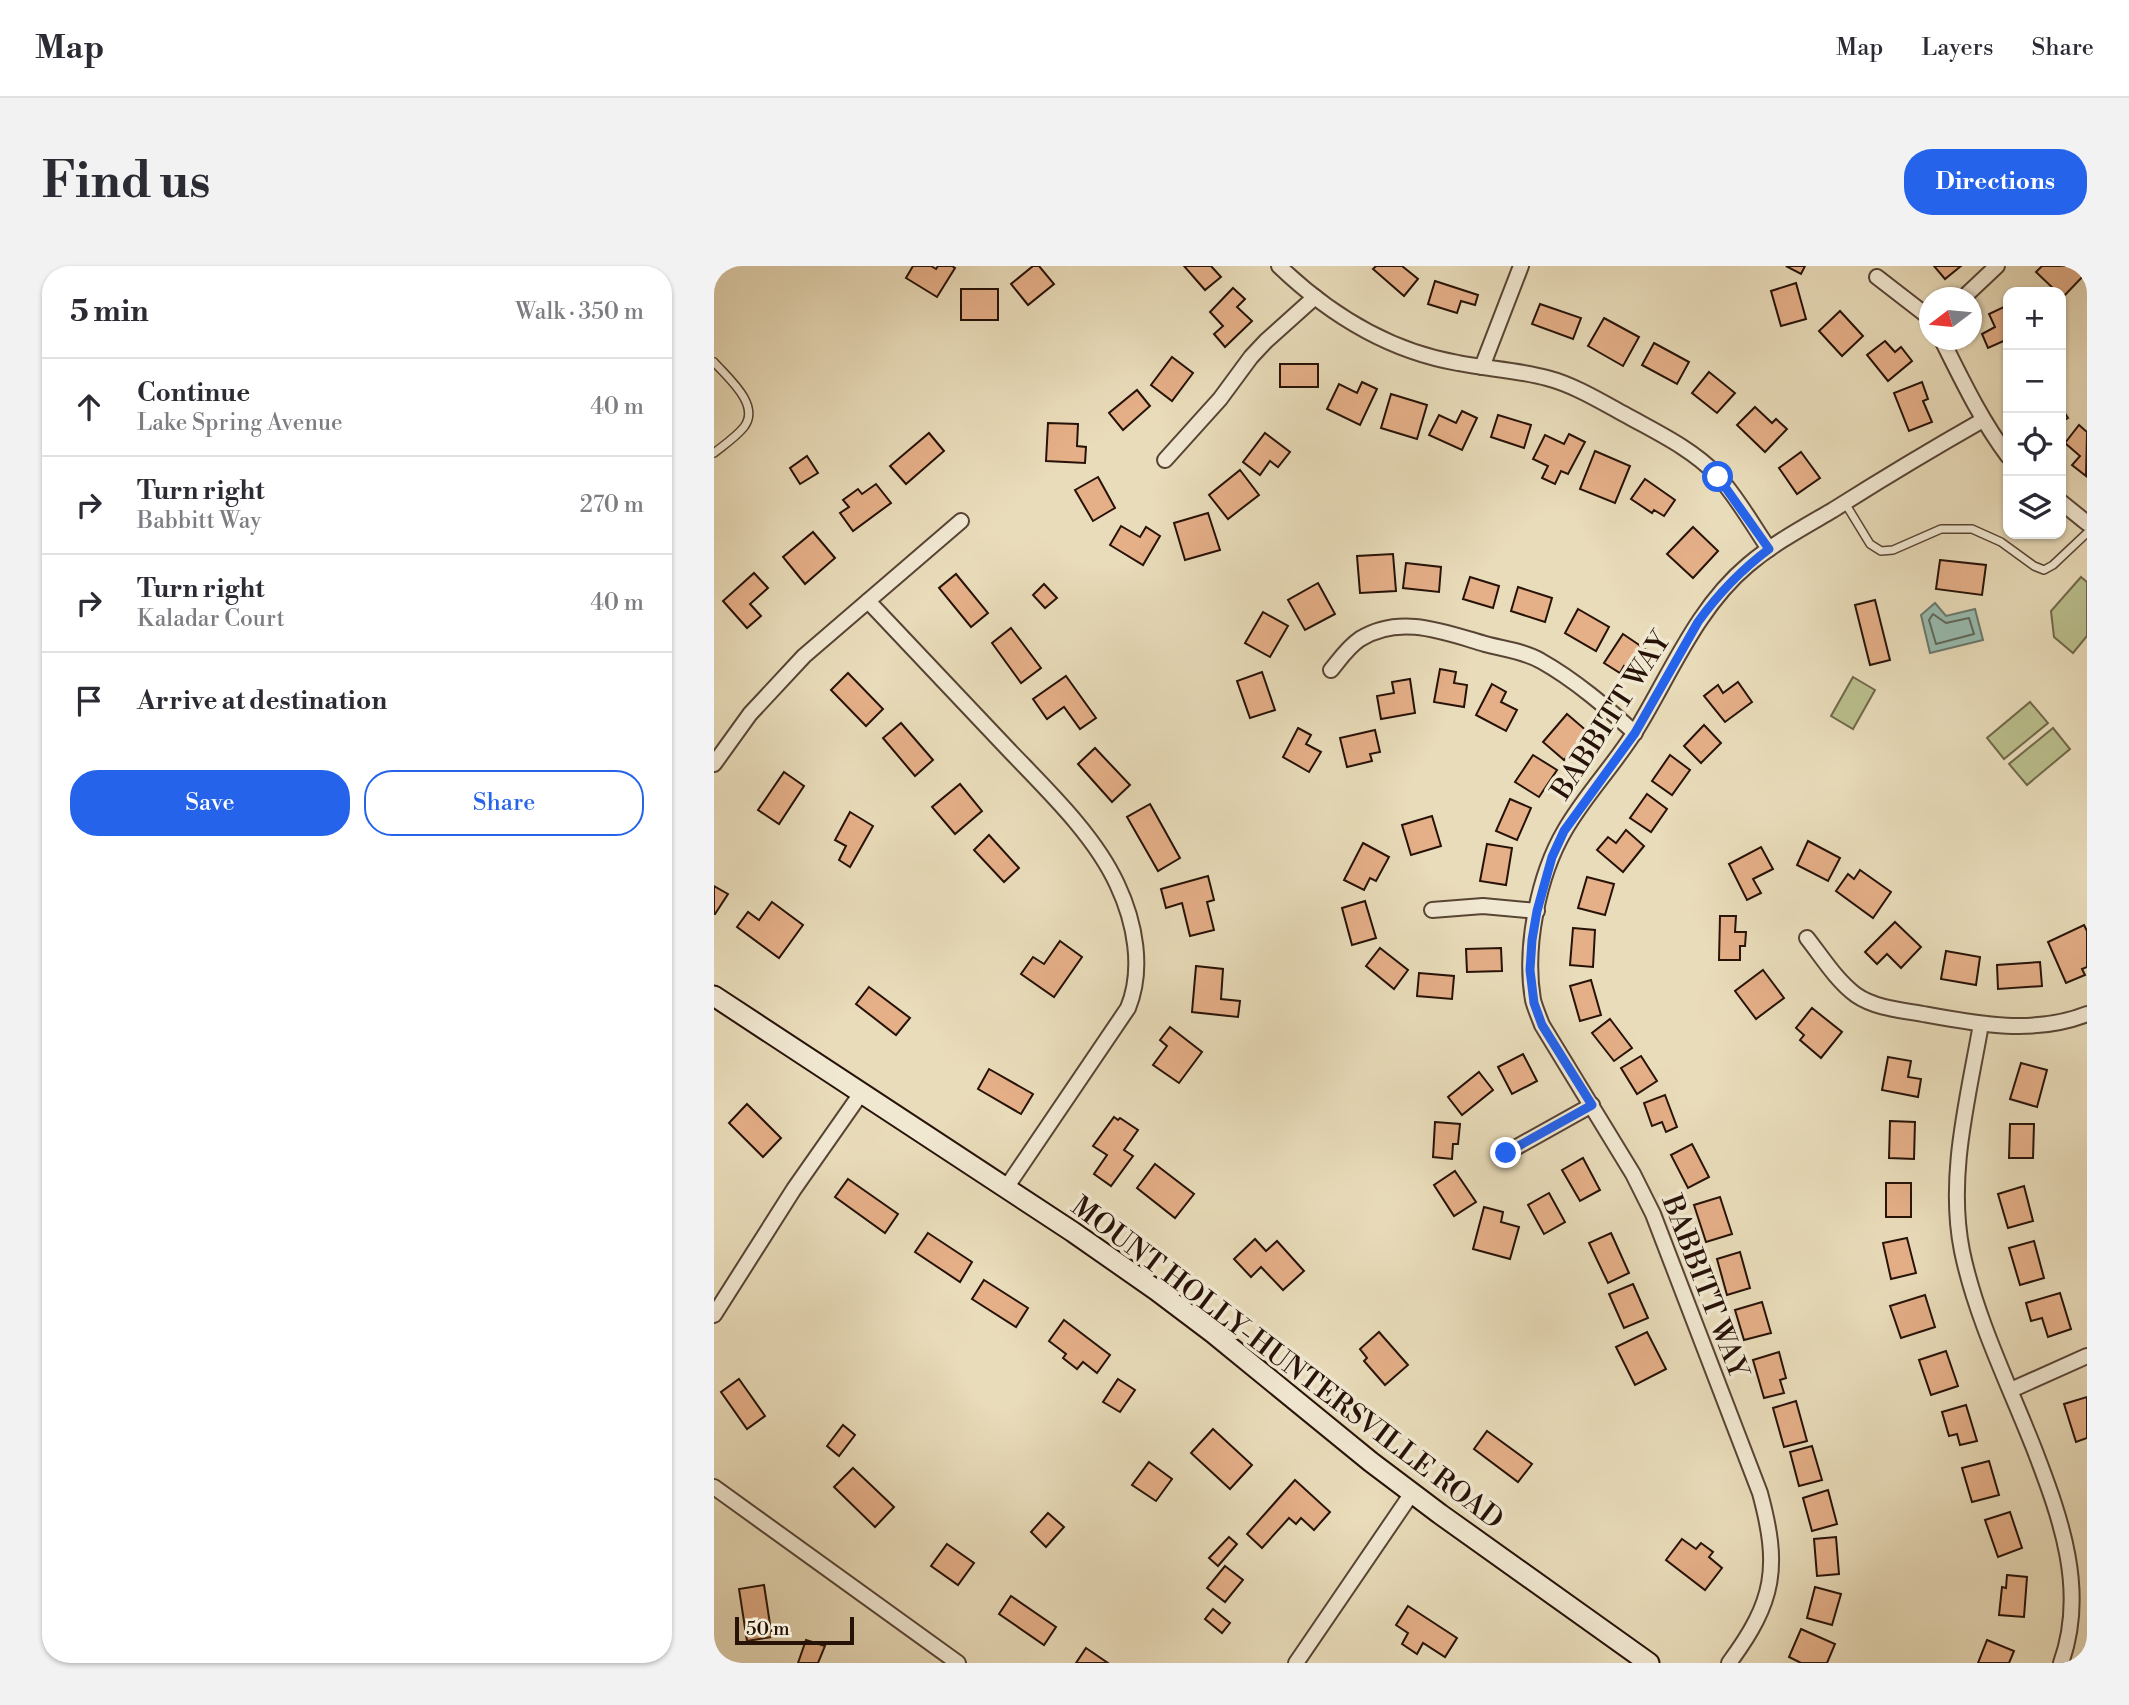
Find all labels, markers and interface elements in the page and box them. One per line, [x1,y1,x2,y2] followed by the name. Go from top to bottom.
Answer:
[35,28,104,69] text: Map
[1836,33,1883,63] text: Map
[1921,33,1993,63] text: Layers
[2031,33,2094,63] text: Share
[1904,149,2087,215] button: Directions
[42,152,211,213] text: Find us
[1919,287,1982,350] north arrow
[2003,287,2066,539] map controls
[2003,287,2066,350] button: +
[70,293,149,331] text: 5 min
[515,298,644,326] text: Walk · 350 m
[2003,350,2066,413] button: −
[137,377,250,409] text: Continue
[70,388,108,426] icon: ahead
[590,393,644,421] text: 40 m
[137,409,343,437] text: Lake Spring Avenue
[2003,413,2066,476] button: locate
[1702,461,1733,492] route start
[137,475,265,507] text: Turn right
[2003,476,2066,539] button: layers
[70,486,108,524] icon: right
[580,491,644,519] text: 270 m
[137,507,261,535] text: Babbitt Way
[137,573,265,605] text: Turn right
[70,584,108,622] icon: right
[590,589,644,617] text: 40 m
[137,605,285,633] text: Kaladar Court
[1543,624,1679,807] street label: BABBITT WAY
[70,682,108,720] icon: arrive
[137,685,387,717] text: Arrive at destination
[70,770,350,836] button: Save
[364,770,644,836] button: Share
[1490,1137,1521,1168] route end
[1064,1189,1510,1537] street label: MOUNT HOLLY-HUNTERSVILLE ROAD
[1653,1189,1756,1384] street label: BABBITT WAY
[735,1614,854,1646] scale bar
[746,1617,790,1641] text: 50 m

